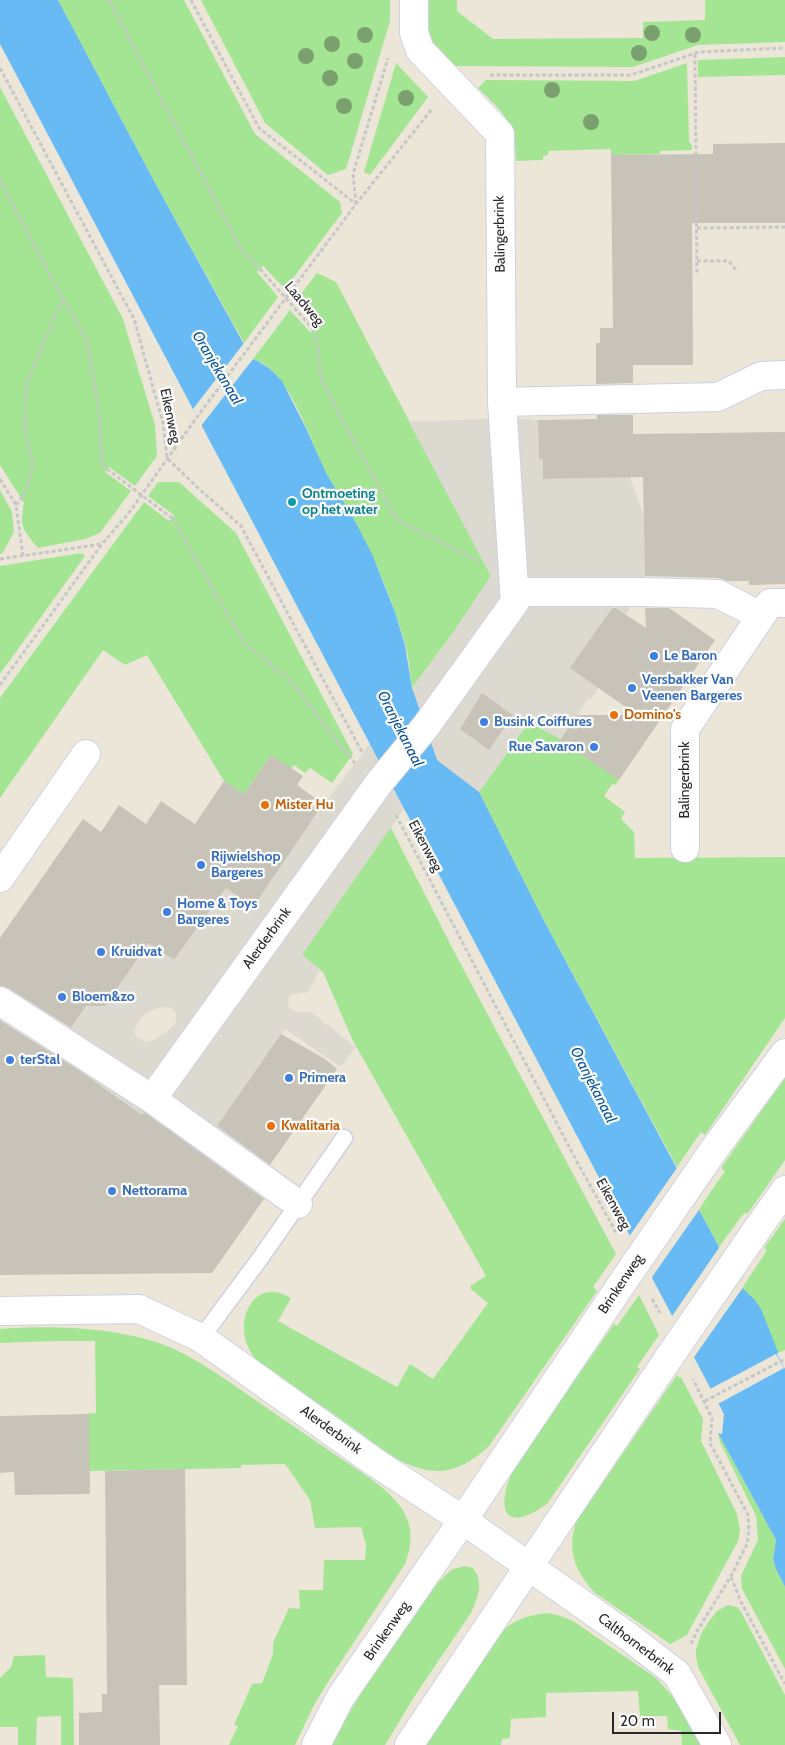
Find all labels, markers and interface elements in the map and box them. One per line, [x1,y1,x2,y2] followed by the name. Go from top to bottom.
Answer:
[491,195,509,273] street label: Balingerbrink
[281,279,327,329] street label: Laadweg
[188,328,246,408] water label: Oranjekanaal
[156,387,184,445] street label: Eikenweg
[302,486,378,518] place label: Ontmoeting op het water
[286,496,298,508] marker: Ontmoeting op het water
[664,648,717,664] place label: Le Baron
[648,650,660,662] marker: Le Baron
[642,672,742,704] place label: Versbakker Van Veenen Bargeres
[626,682,638,694] marker: Versbakker Van Veenen Bargeres
[373,688,427,770] water label: Oranjekanaal
[624,707,681,723] place label: Domino's
[608,709,620,721] marker: Domino's
[494,714,592,730] place label: Busink Coiffures
[478,716,490,728] marker: Busink Coiffures
[508,739,584,755] place label: Rue Savaron
[588,741,600,753] marker: Rue Savaron
[677,742,693,818] street label: Balingerbrink
[275,797,333,813] place label: Mister Hu
[259,799,271,811] marker: Mister Hu
[404,817,446,875] street label: Eikenweg
[211,849,280,882] place label: Rijwielshop Bargeres
[195,859,207,871] marker: Rijwielshop Bargeres
[177,896,257,929] place label: Home & Toys Bargeres
[239,904,295,972] street label: Alerderbrink
[161,906,173,918] marker: Home & Toys Bargeres
[111,944,162,960] place label: Kruidvat
[95,946,107,958] marker: Kruidvat
[72,989,135,1005] place label: Bloem&zo
[56,991,68,1003] marker: Bloem&zo
[566,1044,620,1126] water label: Oranjekanaal
[20,1052,60,1068] place label: terStal
[4,1054,16,1066] marker: terStal
[299,1070,346,1086] place label: Primera
[283,1072,295,1084] marker: Primera
[281,1118,340,1134] place label: Kwalitaria
[265,1120,277,1132] marker: Kwalitaria
[592,1175,634,1233] street label: Eikenweg
[122,1183,187,1199] place label: Nettorama
[106,1185,118,1197] marker: Nettorama
[595,1251,647,1317] street label: Brinkenweg
[297,1402,365,1458] street label: Alerderbrink
[360,1598,414,1664] street label: Brinkenweg
[594,1610,678,1678] street label: Calthornerbrink
[615,1702,724,1734] scale bar
[620,1712,655,1730] text: 20 m

